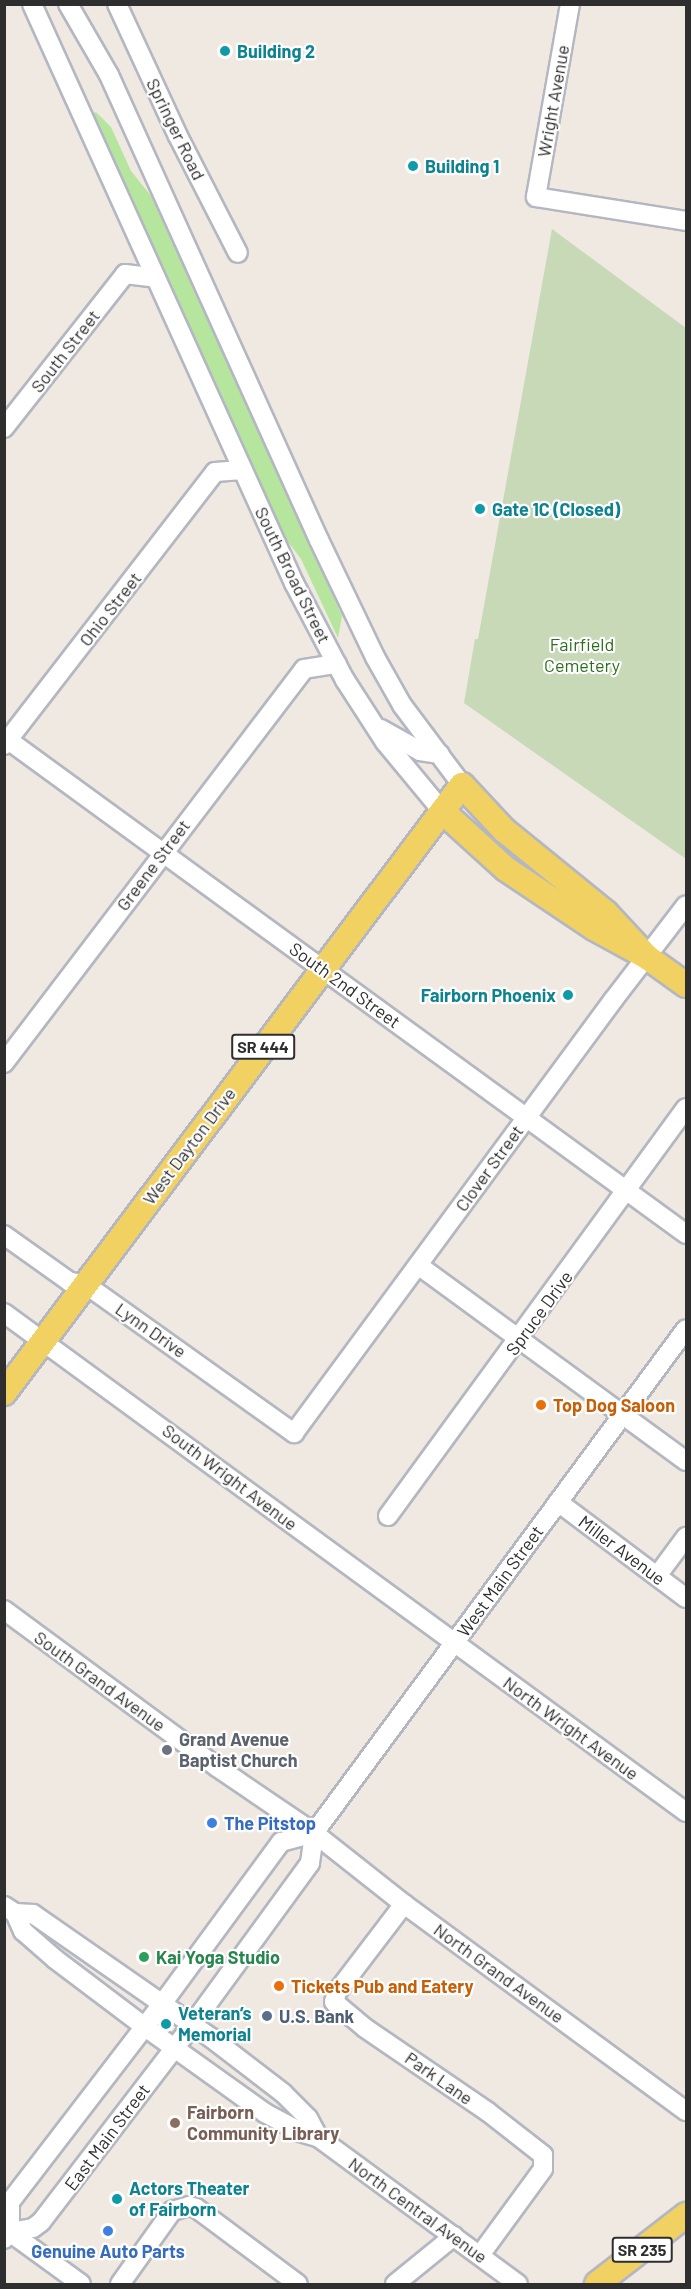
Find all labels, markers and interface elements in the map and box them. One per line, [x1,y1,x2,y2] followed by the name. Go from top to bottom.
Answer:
[237,40,315,62] place label: Building 2
[533,43,573,159] street label: Wright Avenue
[218,44,232,58] marker: Building 2
[142,75,210,183] street label: Springer Road
[425,155,499,177] place label: Building 1
[406,159,420,173] marker: Building 1
[26,305,104,397] street label: South Street
[492,498,620,520] place label: Gate 1C (Closed)
[473,502,487,516] marker: Gate 1C (Closed)
[251,503,335,647] street label: South Broad Street
[74,568,146,650] street label: Ohio Street
[544,634,620,676] park label: Fairfield Cemetery
[112,815,194,915] street label: Greene Street
[285,938,405,1032] street label: South 2nd Street
[421,984,556,1006] place label: Fairborn Phoenix
[561,988,575,1002] marker: Fairborn Phoenix
[230,1034,296,1060] road number: SR 444
[138,1083,240,1209] street label: West Dayton Drive
[450,1121,528,1215] street label: Clover Street
[501,1267,577,1359] street label: Spruce Drive
[111,1298,191,1362] street label: Lynn Drive
[553,1394,675,1416] place label: Top Dog Saloon
[534,1398,548,1412] marker: Top Dog Saloon
[158,1419,302,1535] street label: South Wright Avenue
[574,1510,670,1590] street label: Miller Avenue
[452,1521,548,1641] street label: West Main Street
[30,1626,170,1736] street label: South Grand Avenue
[499,1672,643,1784] street label: North Wright Avenue
[179,1729,297,1772] place label: Grand Avenue Baptist Church
[160,1743,174,1757] marker: Grand Avenue Baptist Church
[224,1812,316,1834] place label: The Pitstop
[205,1816,219,1830] marker: The Pitstop
[430,1919,568,2027] street label: North Grand Avenue
[156,1946,280,1968] place label: Kai Yoga Studio
[137,1950,151,1964] marker: Kai Yoga Studio
[291,1975,473,1997] place label: Tickets Pub and Eatery
[272,1979,286,1993] marker: Tickets Pub and Eatery
[178,2003,251,2046] place label: Veteran’s Memorial
[279,2005,354,2027] place label: U.S. Bank
[260,2009,274,2023] marker: U.S. Bank
[159,2017,173,2031] marker: Veteran’s Memorial
[401,2047,477,2109] street label: Park Lane
[60,2079,154,2195] street label: East Main Street
[187,2102,339,2144] place label: Fairborn Community Library
[168,2116,182,2130] marker: Fairborn Community Library
[344,2152,492,2268] street label: North Central Avenue
[129,2178,249,2220] place label: Actors Theater of Fairborn
[110,2192,124,2206] marker: Actors Theater of Fairborn
[101,2224,115,2238] marker: Genuine Auto Parts
[610,2237,674,2263] road number: SR 235
[31,2240,185,2262] place label: Genuine Auto Parts

